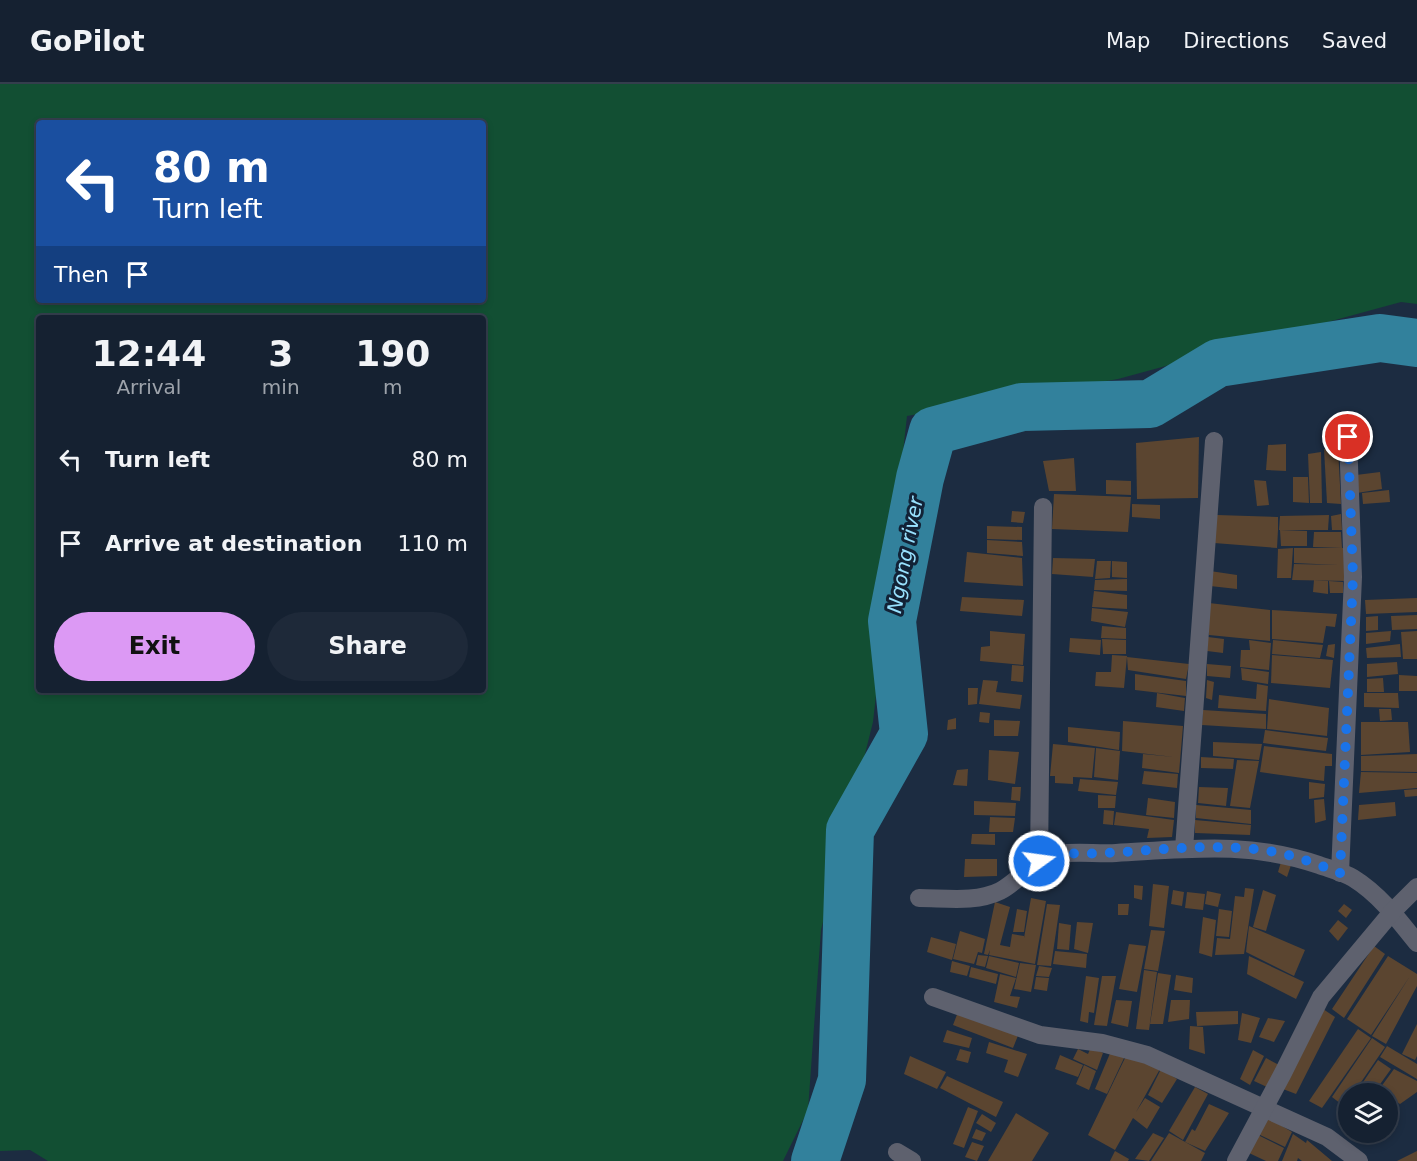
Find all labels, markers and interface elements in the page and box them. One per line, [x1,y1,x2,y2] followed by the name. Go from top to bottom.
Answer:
[30,25,145,58] text: GoPilot
[1106,29,1150,53] text: Map
[1183,29,1289,53] text: Directions
[1322,29,1387,53] text: Saved
[153,143,270,192] text: 80 m
[54,144,132,222] icon: left
[153,193,263,224] text: Turn left
[121,258,154,291] icon: arrive
[54,262,109,287] text: Then
[92,333,206,374] text: 12:44
[268,333,293,374] text: 3
[355,333,430,374] text: 190
[116,375,181,399] text: Arrival
[262,375,300,399] text: min
[383,375,403,399] text: m
[1322,411,1373,462] pin
[1331,420,1364,453] icon: arrive
[54,443,87,476] icon: left
[105,447,210,472] text: Turn left
[412,447,468,472] text: 80 m
[882,493,928,615] water label: Ngong river
[54,527,87,560] icon: arrive
[105,531,362,556] text: Arrive at destination
[398,531,468,556] text: 110 m
[54,612,255,681] button: Exit
[267,612,468,681] button: Share
[1007,829,1071,893] position arrow
[1338,1083,1398,1143] map controls
[1338,1083,1398,1143] button: layers

